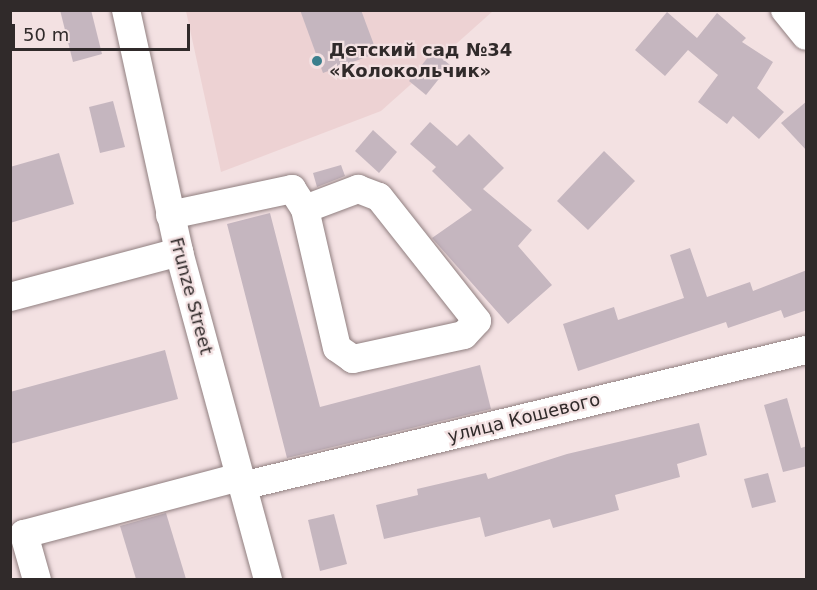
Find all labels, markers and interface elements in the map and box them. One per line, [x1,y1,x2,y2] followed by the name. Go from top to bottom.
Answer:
[15,12,194,50] scale bar
[23,24,69,45] text: 50 m
[329,40,512,82] place label: Детский сад №34 «Колокольчик»
[310,54,324,68] marker: Детский сад №34 «Колокольчик»
[165,235,217,357] street label: Frunze Street
[446,389,602,447] street label: улица Кошевого

